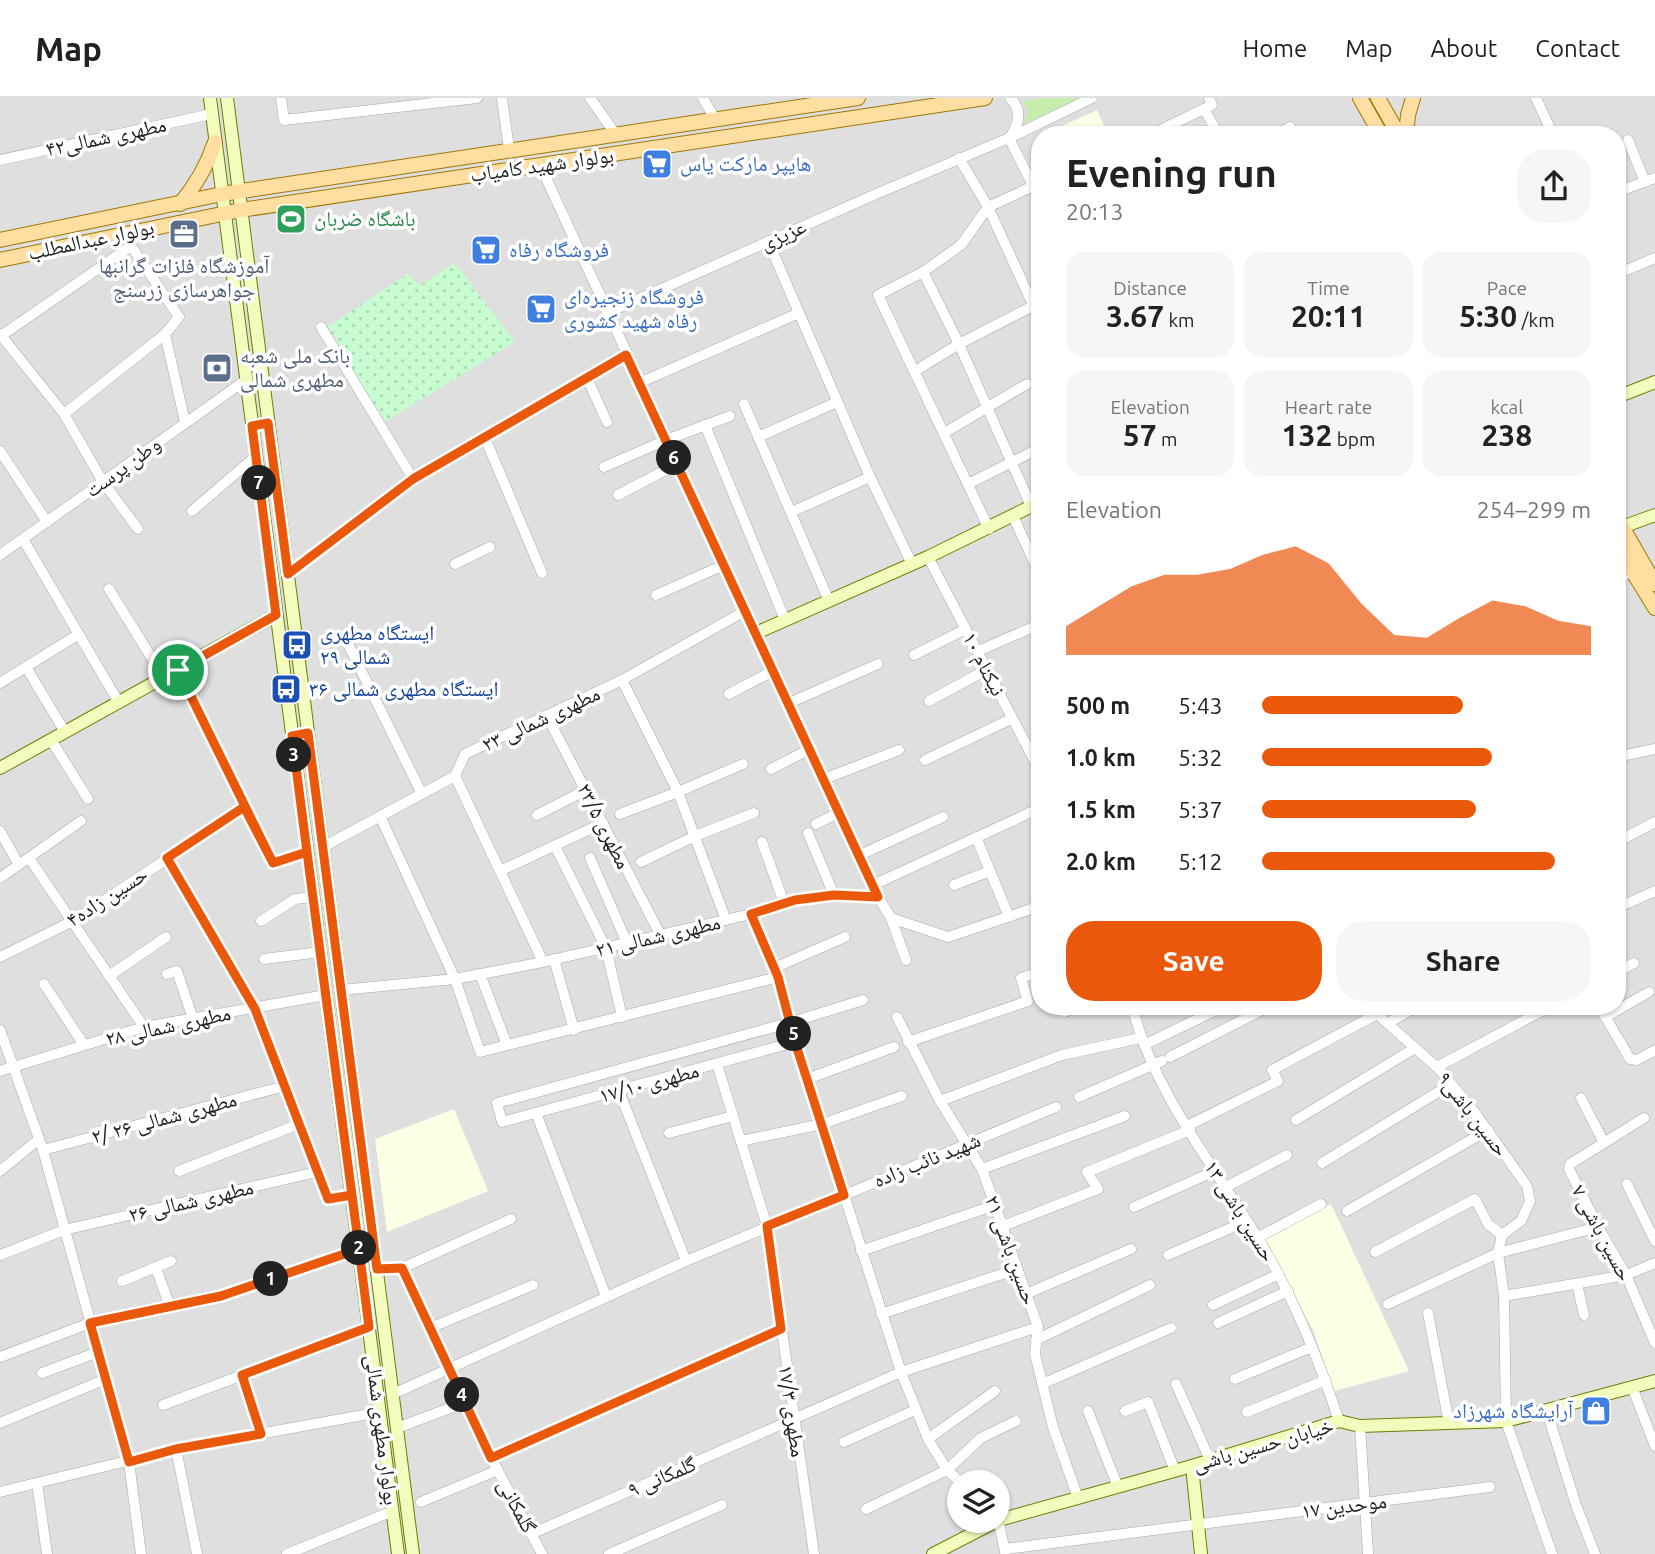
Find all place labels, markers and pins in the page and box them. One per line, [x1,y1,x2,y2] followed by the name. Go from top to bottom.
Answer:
[640,147,674,181] supermarket icon: هایپر مارکت یاس
[680,151,812,177] place label: هایپر مارکت یاس
[274,202,308,236] sports icon: باشگاه ضربان
[314,206,416,231] place label: باشگاه ضربان
[167,217,201,251] office icon: آموزشگاه فلزات گرانبها جواهرسازی زرسنج
[469,233,503,267] supermarket icon: فروشگاه رفاه
[509,237,609,261] place label: فروشگاه رفاه
[99,253,270,303] place label: آموزشگاه فلزات گرانبها جواهرسازی زرسنج
[564,284,704,333] place label: فروشگاه زنجیره‌ای رفاه شهید کشوری
[524,292,558,326] supermarket icon: فروشگاه زنجیره‌ای رفاه شهید کشوری
[240,343,350,393] place label: بانک ملی شعبه مطهری شمالی
[200,351,234,385] bank icon: بانک ملی شعبه مطهری شمالی
[656,440,692,476] pin: 6
[242,466,276,500] pin: 7
[320,620,434,670] place label: ایستگاه مطهری شمالی ۲۹
[280,628,314,662] bus stop icon: ایستگاه مطهری شمالی ۲۹
[148,640,208,700] pin
[269,672,303,706] bus stop icon: ایستگاه مطهری شمالی ۳۶
[309,676,498,702] place label: ایستگاه مطهری شمالی ۳۶
[276,738,312,772] pin: 3
[776,1016,812,1052] pin: 5
[342,1230,376,1266] pin: 2
[254,1262,288,1296] pin: 1
[444,1378,480,1412] pin: 4
[1579,1394,1613,1428] shop icon: آرایشگاه شهرزاد
[1453,1398,1574,1423] place label: آرایشگاه شهرزاد

